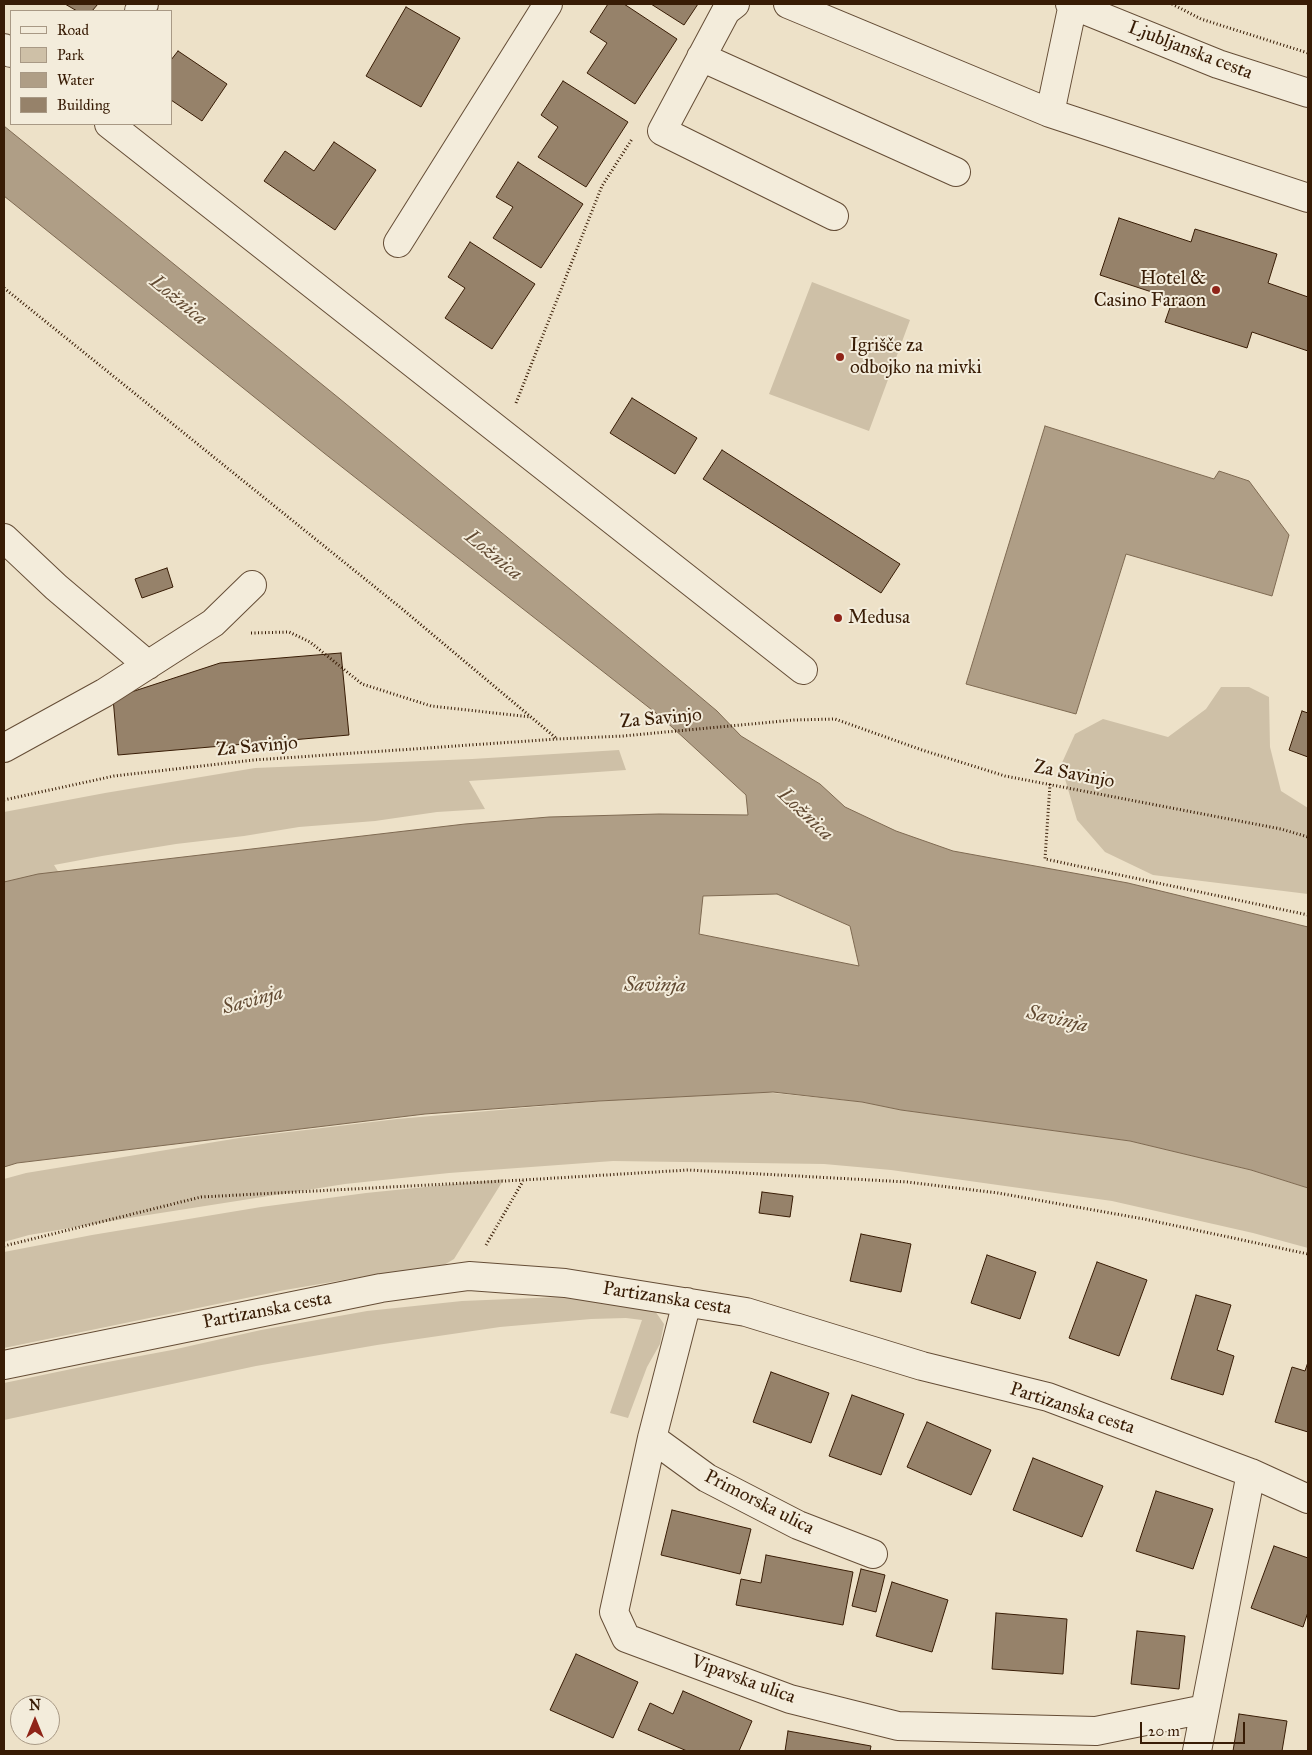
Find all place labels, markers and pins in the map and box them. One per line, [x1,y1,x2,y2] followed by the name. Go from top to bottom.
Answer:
[1094,268,1206,312] place label: Hotel & Casino Faraon
[1210,284,1222,296] marker: Hotel & Casino Faraon
[850,335,982,379] place label: Igrišče za odbojko na mivki
[834,351,846,363] marker: Igrišče za odbojko na mivki
[848,607,910,629] place label: Medusa
[832,612,844,624] marker: Medusa

